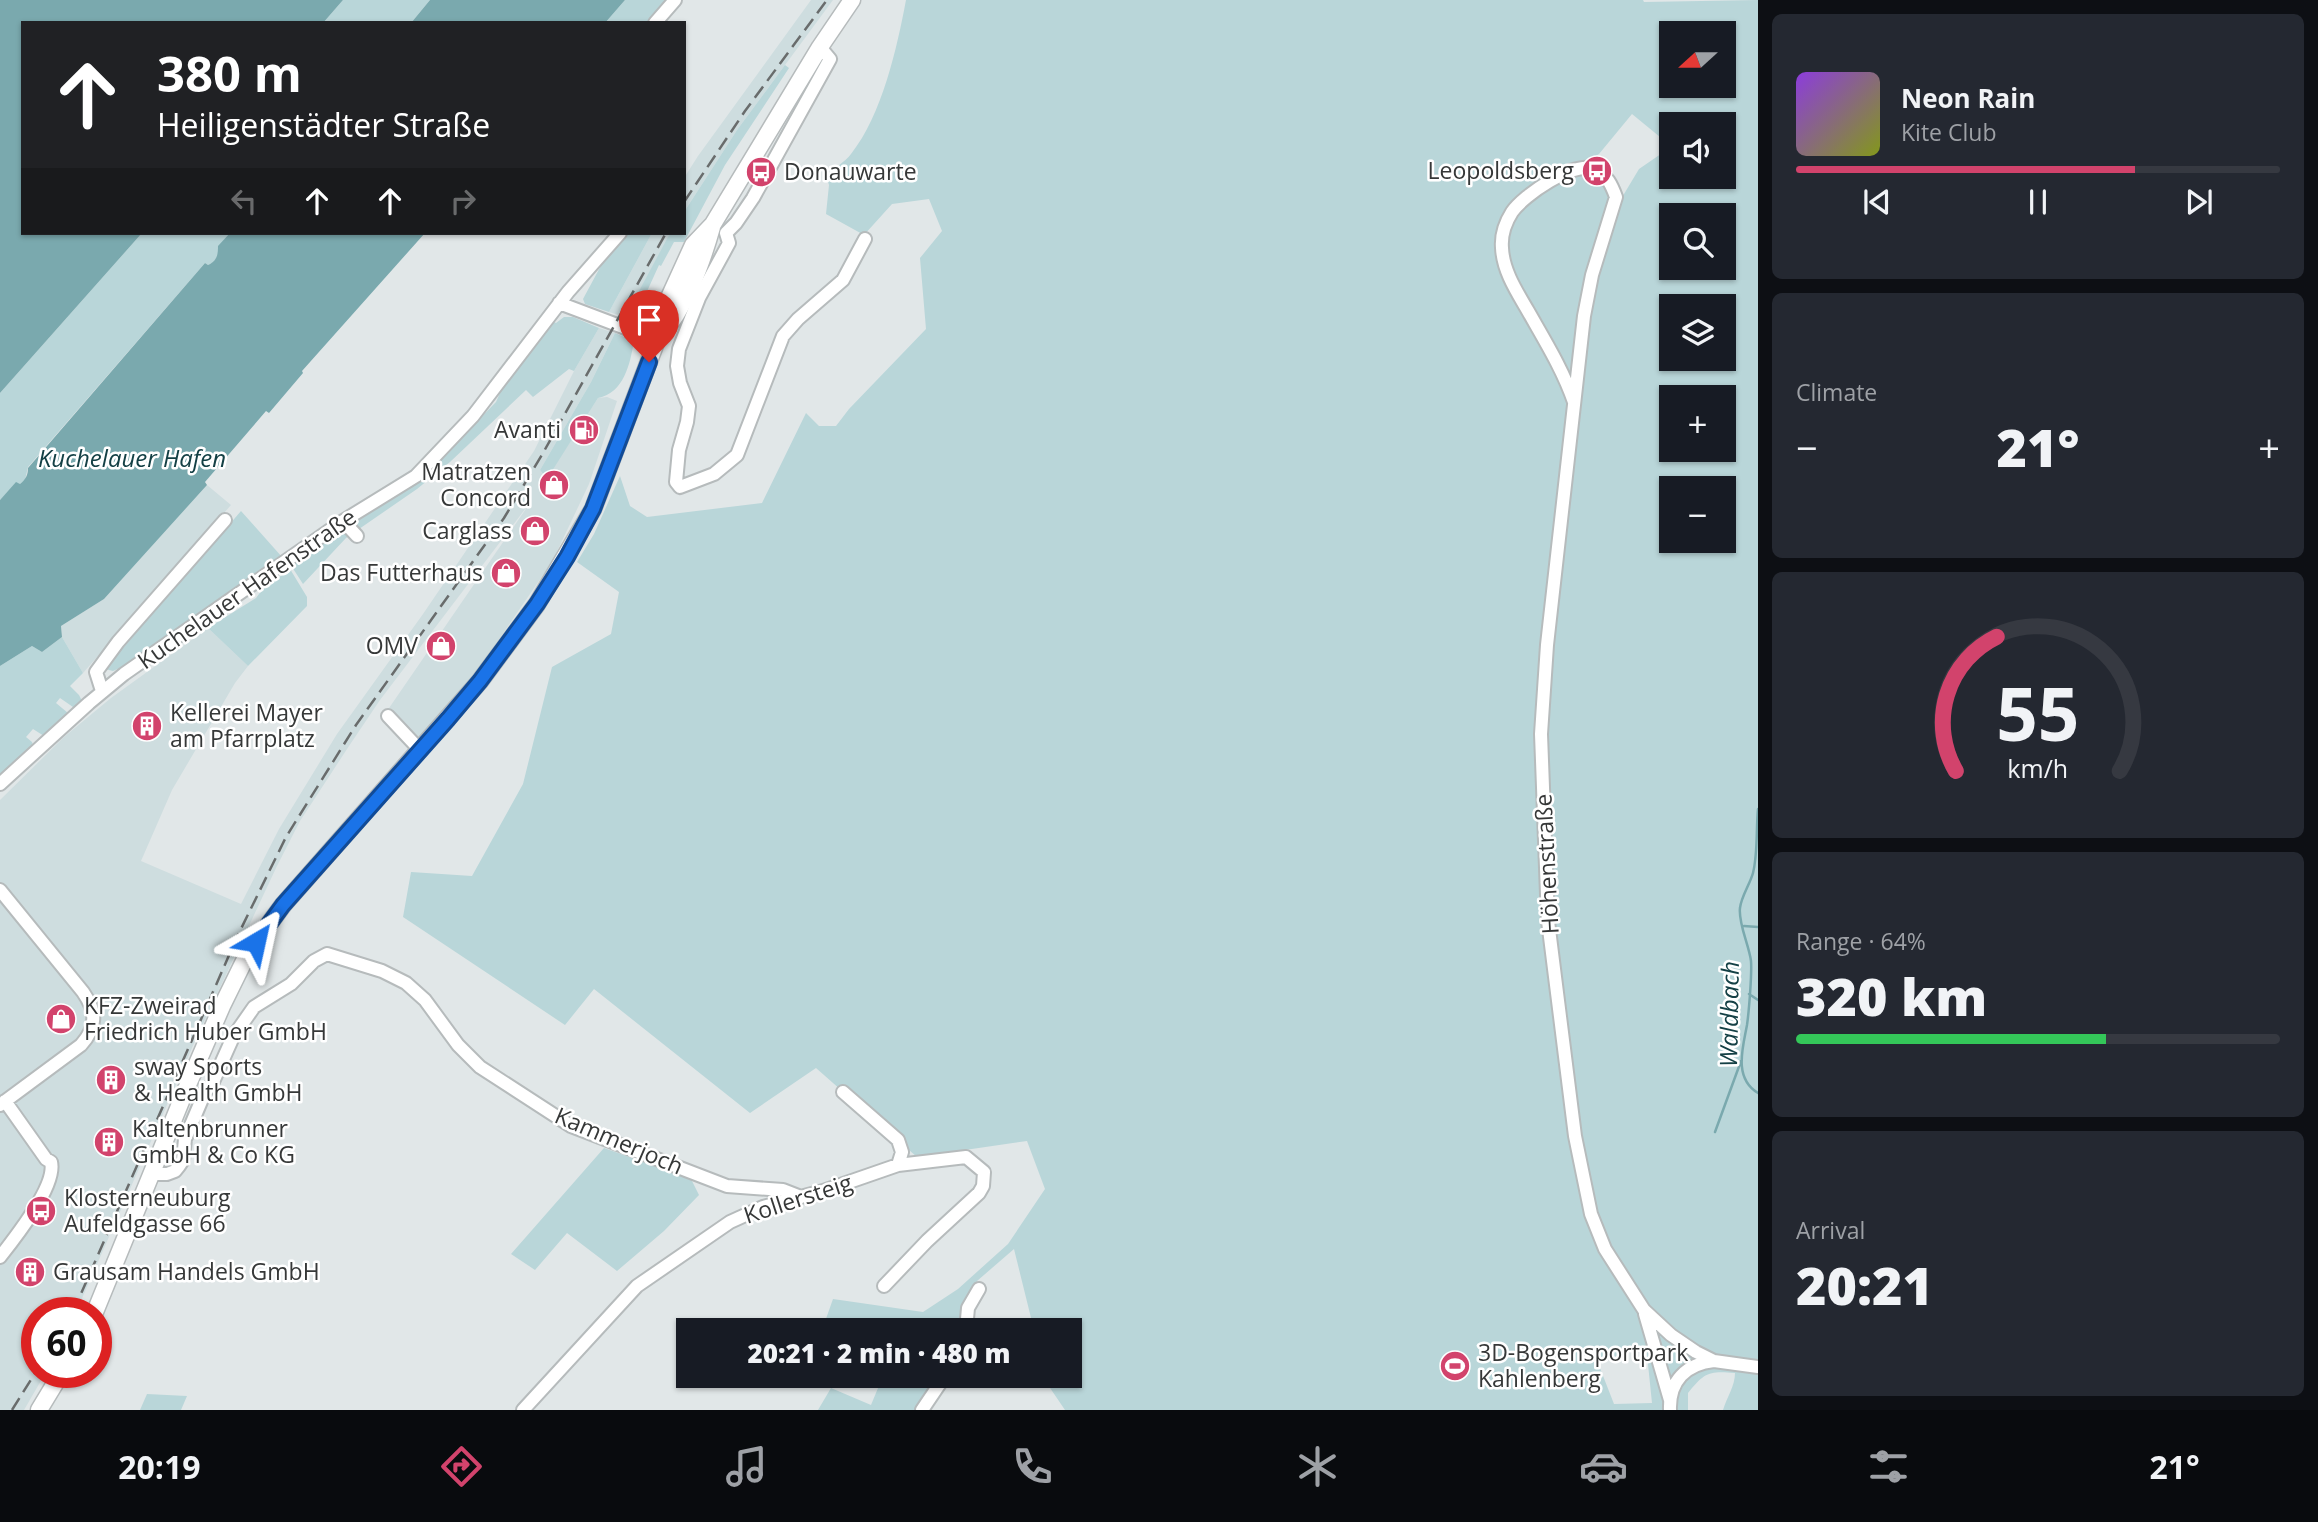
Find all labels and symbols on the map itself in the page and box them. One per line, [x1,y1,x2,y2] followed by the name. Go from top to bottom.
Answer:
[1659,21,1736,98] north arrow
[1428,154,1574,186] place label: Leopoldsberg
[1580,154,1614,188] bus stop icon: Leopoldsberg
[744,155,778,189] bus stop icon: Donauwarte
[784,155,917,187] place label: Donauwarte
[619,290,679,362] pin
[494,413,561,445] place label: Avanti
[567,413,601,447] fuel station icon: Avanti
[38,441,226,474] water label: Kuchelauer Hafen
[421,455,531,513] place label: Matratzen Concord
[537,468,571,502] shop icon: Matratzen Concord
[131,500,362,676] street label: Kuchelauer Hafenstraße
[422,514,512,546] place label: Carglass
[518,514,552,548] shop icon: Carglass
[320,556,483,588] place label: Das Futterhaus
[489,556,523,590] shop icon: Das Futterhaus
[366,629,418,661] place label: OMV
[424,629,458,663] shop icon: OMV
[170,696,324,754] place label: Kellerei Mayer am Pfarrplatz
[130,709,164,743] building icon: Kellerei Mayer am Pfarrplatz
[1526,793,1566,935] street label: Höhenstraße
[219,905,293,979] position arrow
[1711,961,1746,1067] water label: Waldbach
[84,989,327,1047] place label: KFZ-Zweirad Friedrich Huber GmbH
[44,1002,78,1036] shop icon: KFZ-Zweirad Friedrich Huber GmbH
[134,1050,303,1108] place label: sway Sports & Health GmbH
[94,1063,128,1097] building icon: sway Sports & Health GmbH
[550,1099,688,1181] street label: Kammerjoch
[132,1112,295,1170] place label: Kaltenbrunner GmbH & Co KG
[92,1125,126,1159] building icon: Kaltenbrunner GmbH & Co KG
[739,1165,856,1231] street label: Kollersteig
[64,1181,231,1239] place label: Klosterneuburg Aufeldgasse 66
[24,1194,58,1228] bus stop icon: Klosterneuburg Aufeldgasse 66
[13,1255,47,1289] building icon: Grausam Handels GmbH
[53,1255,320,1287] place label: Grausam Handels GmbH
[21,1297,112,1388] speed limit sign: 60
[1478,1336,1688,1394] place label: 3D-Bogensportpark Kahlenberg
[1438,1349,1472,1383] sports icon: 3D-Bogensportpark Kahlenberg

